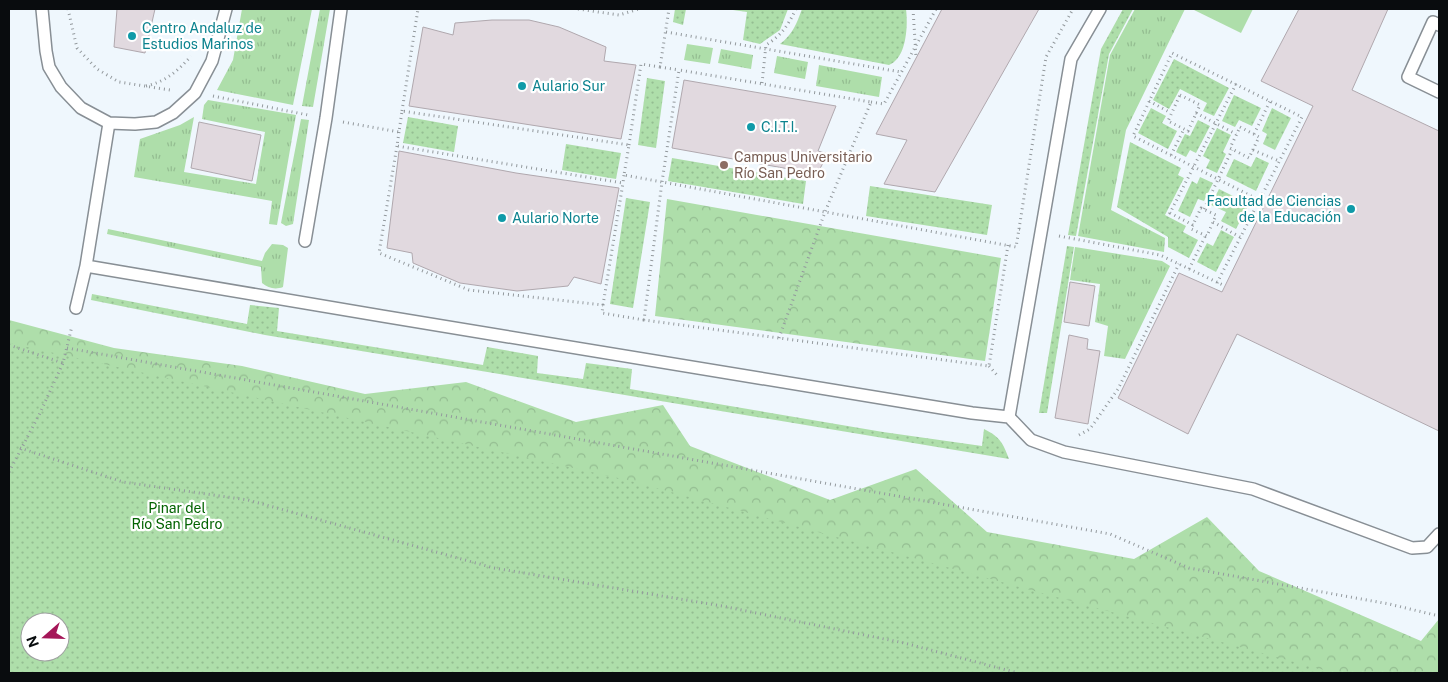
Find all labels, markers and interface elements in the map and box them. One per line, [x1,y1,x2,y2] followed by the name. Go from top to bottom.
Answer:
[142,20,262,52] place label: Centro Andaluz de Estudios Marinos
[126,30,138,42] marker: Centro Andaluz de Estudios Marinos
[532,78,605,94] place label: Aulario Sur
[516,80,528,92] marker: Aulario Sur
[761,119,798,135] place label: C.I.T.I.
[745,121,757,133] marker: C.I.T.I.
[734,149,873,181] place label: Campus Universitario Río San Pedro
[718,159,730,171] marker: Campus Universitario Río San Pedro
[1206,193,1341,225] place label: Facultad de Ciencias de la Educación
[1345,203,1357,215] marker: Facultad de Ciencias de la Educación
[512,210,599,226] place label: Aulario Norte
[496,212,508,224] marker: Aulario Norte
[132,500,223,532] park label: Pinar del Río San Pedro
[20,612,70,662] north arrow
[23,634,42,649] text: N

